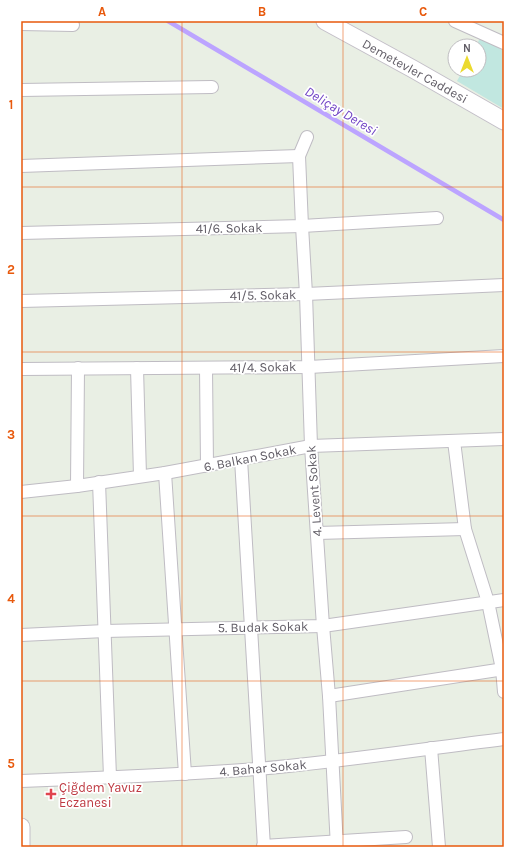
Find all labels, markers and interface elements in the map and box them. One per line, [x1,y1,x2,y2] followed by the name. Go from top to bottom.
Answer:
[98,4,106,19] text: A
[258,4,266,19] text: B
[419,4,427,19] text: C
[360,36,470,106] street label: Demetevler Caddesi
[447,38,487,78] north arrow
[463,42,471,55] text: N
[302,83,380,139] water label: Deliçay Deresi
[9,97,13,112] text: 1
[195,220,263,236] street label: 41/6. Sokak
[7,262,15,277] text: 2
[230,287,296,303] street label: 41/5. Sokak
[230,359,296,375] street label: 41/4. Sokak
[7,427,15,442] text: 3
[202,442,298,474] street label: 6. Balkan Sokak
[303,445,325,537] street label: 4. Levent Sokak
[7,591,15,606] text: 4
[218,619,308,635] street label: 5. Budak Sokak
[7,756,15,771] text: 5
[219,757,307,779] street label: 4. Bahar Sokak
[59,780,142,810] place label: Çiğdem Yavuz Eczanesi
[46,789,56,799] marker: Çiğdem Yavuz Eczanesi

